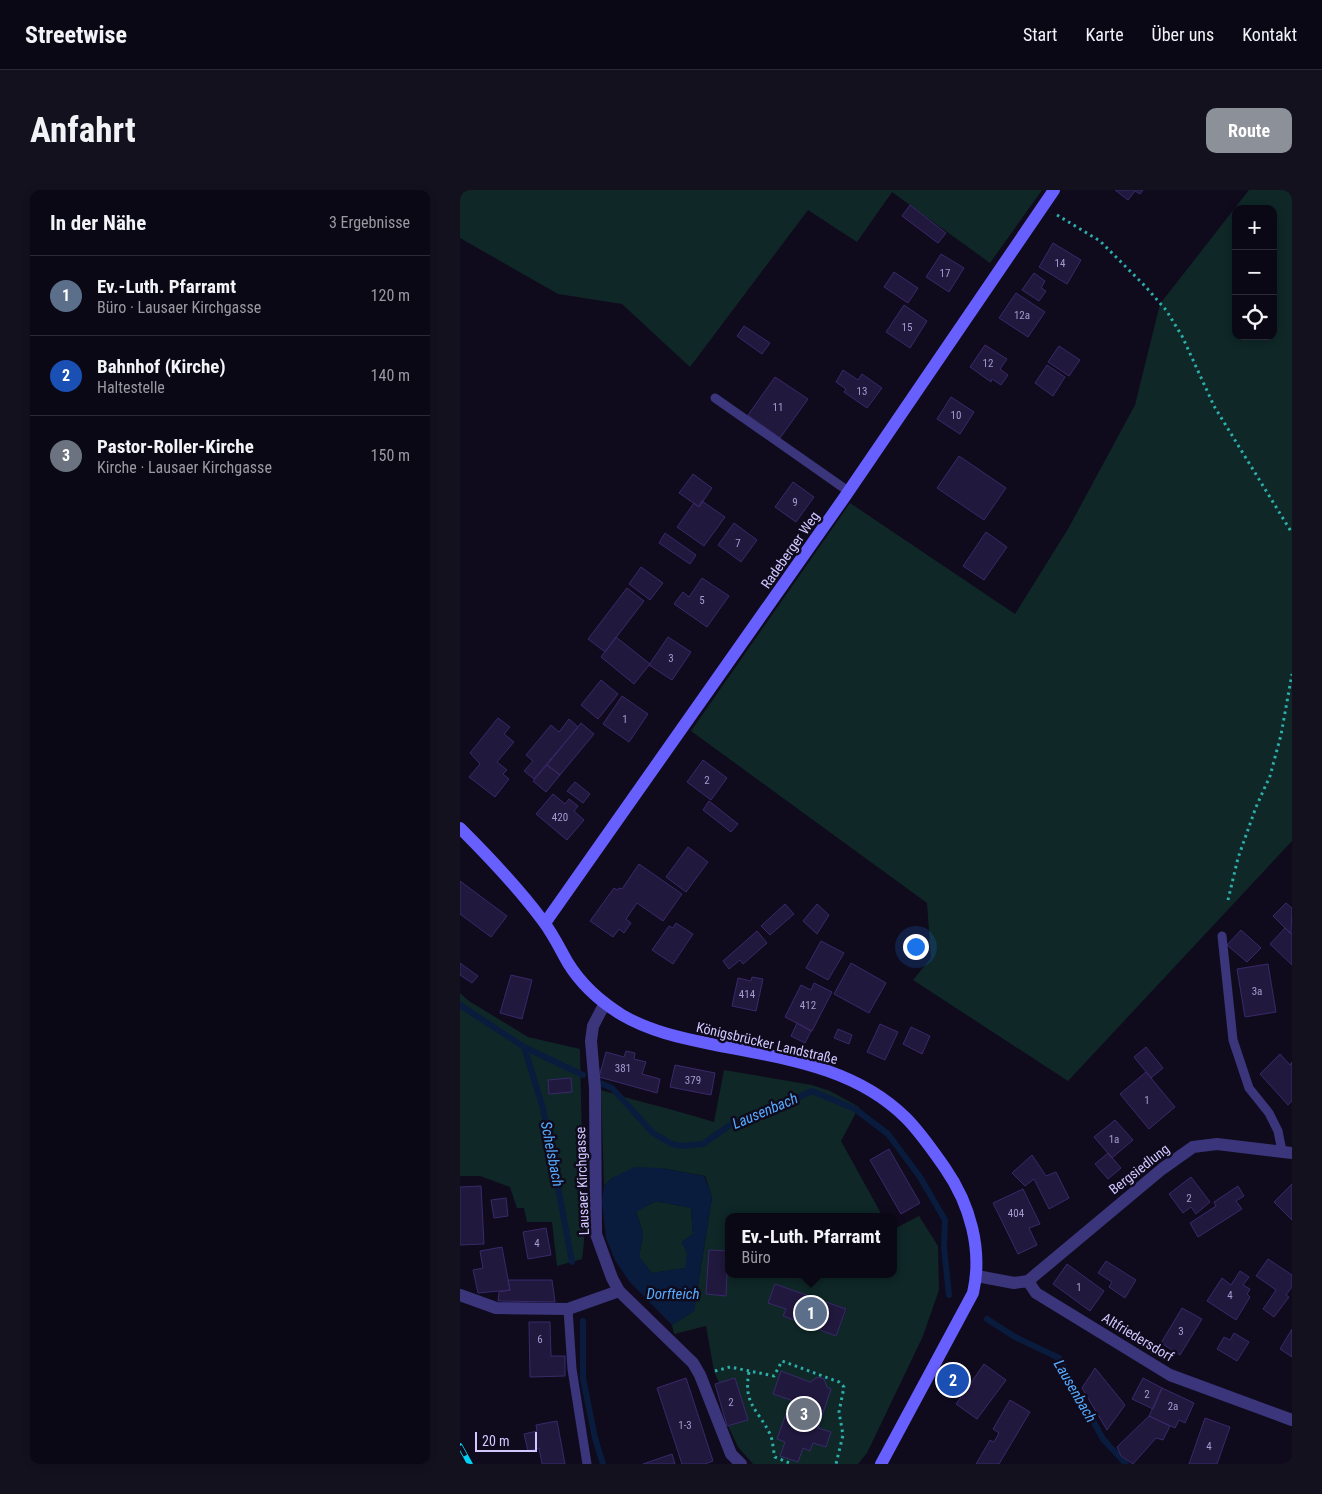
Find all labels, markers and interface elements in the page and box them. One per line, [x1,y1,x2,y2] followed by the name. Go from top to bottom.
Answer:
[25,21,127,49] text: Streetwise
[1023,24,1057,45] text: Start
[1085,24,1124,45] text: Karte
[1152,24,1214,45] text: Über uns
[1242,24,1297,45] text: Kontakt
[1206,108,1292,153] button: Route
[30,110,136,151] text: Anfahrt
[1232,205,1277,340] map controls
[1232,205,1277,250] button: +
[50,211,146,235] text: In der Nähe
[329,213,410,232] text: 3 Ergebnisse
[1232,250,1277,295] button: −
[1055,257,1066,270] house number: 14
[940,267,950,280] house number: 17
[97,275,236,298] text: Ev.-Luth. Pfarramt
[62,286,70,305] text: 1
[371,286,410,305] text: 120 m
[1232,295,1277,340] button: locate
[97,298,261,317] text: Büro · Lausaer Kirchgasse
[1014,309,1030,322] house number: 12a
[902,321,912,334] house number: 15
[97,355,226,378] text: Bahnhof (Kirche)
[983,357,993,370] house number: 12
[62,366,70,385] text: 2
[371,366,410,385] text: 140 m
[97,378,165,397] text: Haltestelle
[857,385,867,398] house number: 13
[773,401,783,414] house number: 11
[951,409,961,422] house number: 10
[97,435,254,458] text: Pastor-Roller-Kirche
[62,446,70,465] text: 3
[371,446,410,465] text: 150 m
[97,458,272,477] text: Kirche · Lausaer Kirchgasse
[792,496,798,509] house number: 9
[758,508,822,592] street label: Radeberger Weg
[735,537,741,550] house number: 7
[699,594,705,607] house number: 5
[668,652,674,665] house number: 3
[622,713,628,726] house number: 1
[704,774,710,787] house number: 2
[552,811,568,824] house number: 420
[903,934,929,960] your location
[1252,985,1262,998] house number: 3a
[739,988,756,1001] house number: 414
[800,999,816,1012] house number: 412
[695,1019,840,1067] street label: Königsbrücker Landstraße
[615,1062,631,1075] house number: 381
[685,1074,701,1087] house number: 379
[730,1089,800,1133] water label: Lausenbach
[1144,1094,1150,1107] house number: 1
[537,1120,567,1188] water label: Schelsbach
[572,1126,592,1235] street label: Lausaer Kirchgasse
[1109,1133,1119,1146] house number: 1a
[1106,1141,1172,1197] street label: Bergsiedlung
[1186,1192,1192,1205] house number: 2
[1008,1207,1025,1220] house number: 404
[725,1213,897,1278] popup
[742,1225,880,1248] text: Ev.-Luth. Pfarramt
[534,1237,540,1250] house number: 4
[742,1248,771,1267] text: Büro
[1076,1281,1082,1294] house number: 1
[647,1285,699,1303] water label: Dorfteich
[1227,1289,1233,1302] house number: 4
[795,1294,827,1332] pin: 1
[1099,1309,1177,1365] street label: Altfriedersdorf
[1178,1325,1184,1338] house number: 3
[537,1333,543,1346] house number: 6
[1050,1356,1100,1426] water label: Lausenbach
[937,1361,969,1399] pin: 2
[1144,1388,1150,1401] house number: 2
[788,1395,820,1433] pin: 3
[728,1396,734,1409] house number: 2
[1168,1400,1178,1413] house number: 2a
[678,1419,692,1432] house number: 1-3
[475,1429,538,1452] scale bar
[482,1433,510,1449] text: 20 m
[1206,1440,1212,1453] house number: 4

